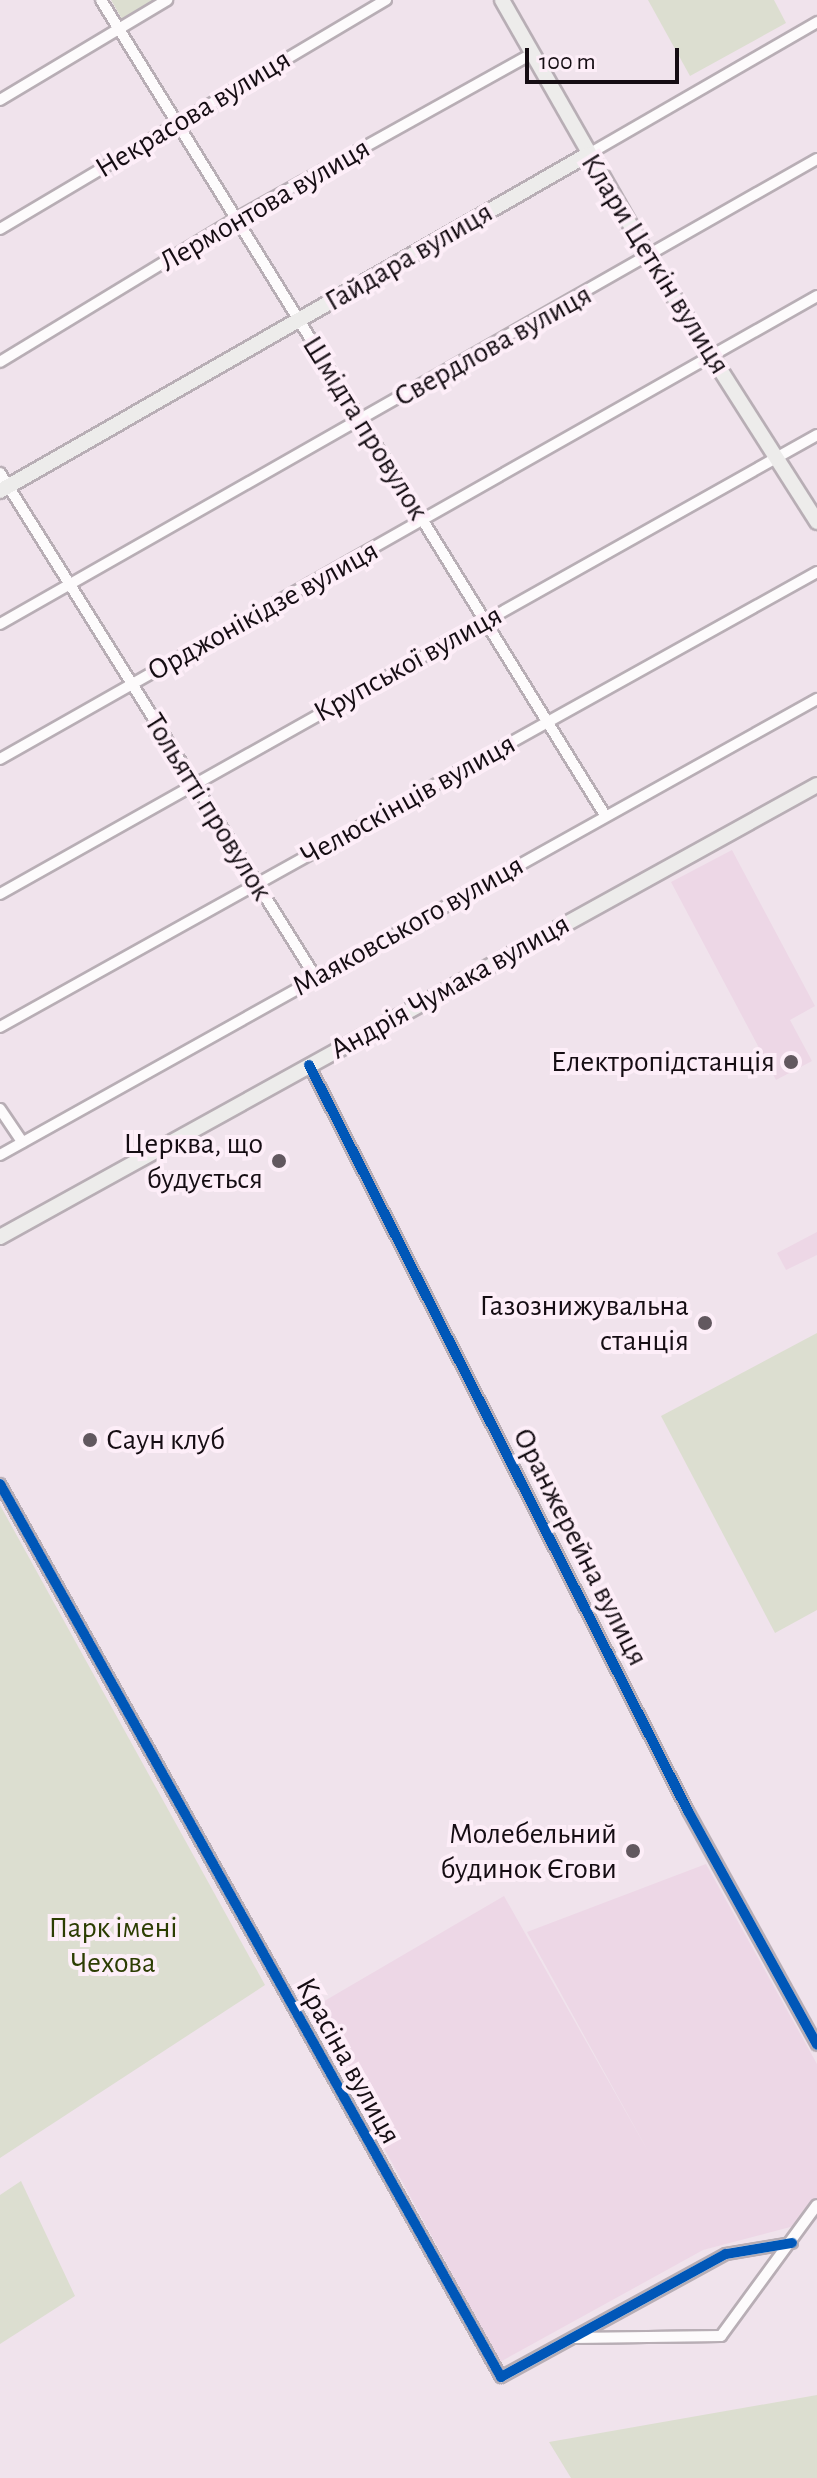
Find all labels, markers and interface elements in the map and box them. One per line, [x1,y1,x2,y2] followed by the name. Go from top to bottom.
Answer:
[529,32,683,82] scale bar
[89,42,297,186] street label: Некрасова вулиця
[539,50,596,74] text: 100 m
[153,130,377,280] street label: Лермонтова вулиця
[573,147,737,381] street label: Клари Цеткін вулиця
[319,194,499,320] street label: Гайдара вулиця
[388,277,598,415] street label: Свердлова вулиця
[294,329,436,527] street label: Шмідта провулок
[141,533,385,689] street label: Орджонікідзе вулиця
[308,597,508,731] street label: Крупської вулиця
[136,707,280,907] street label: Тольятті провулок
[294,726,522,874] street label: Челюскінців вулиця
[286,847,530,1005] street label: Маяковського вулиця
[324,906,576,1068] street label: Андрія Чумака вулиця
[551,1044,775,1080] place label: Електропідстанція
[782,1053,800,1071] marker: Електропідстанція
[124,1126,263,1196] place label: Церква, що будується
[270,1152,288,1170] marker: Церква, що будується
[479,1288,689,1358] place label: Газознижувальна станція
[696,1314,714,1332] marker: Газознижувальна станція
[106,1422,225,1458] place label: Саун клуб
[504,1422,656,1672] street label: Оранжерейна вулиця
[81,1431,99,1449] marker: Саун клуб
[440,1816,617,1886] place label: Молебельний будинок Єгови
[624,1842,642,1860] marker: Молебельний будинок Єгови
[49,1910,177,1980] park label: Парк імені Чехова
[287,1971,409,2151] street label: Красіна вулиця

